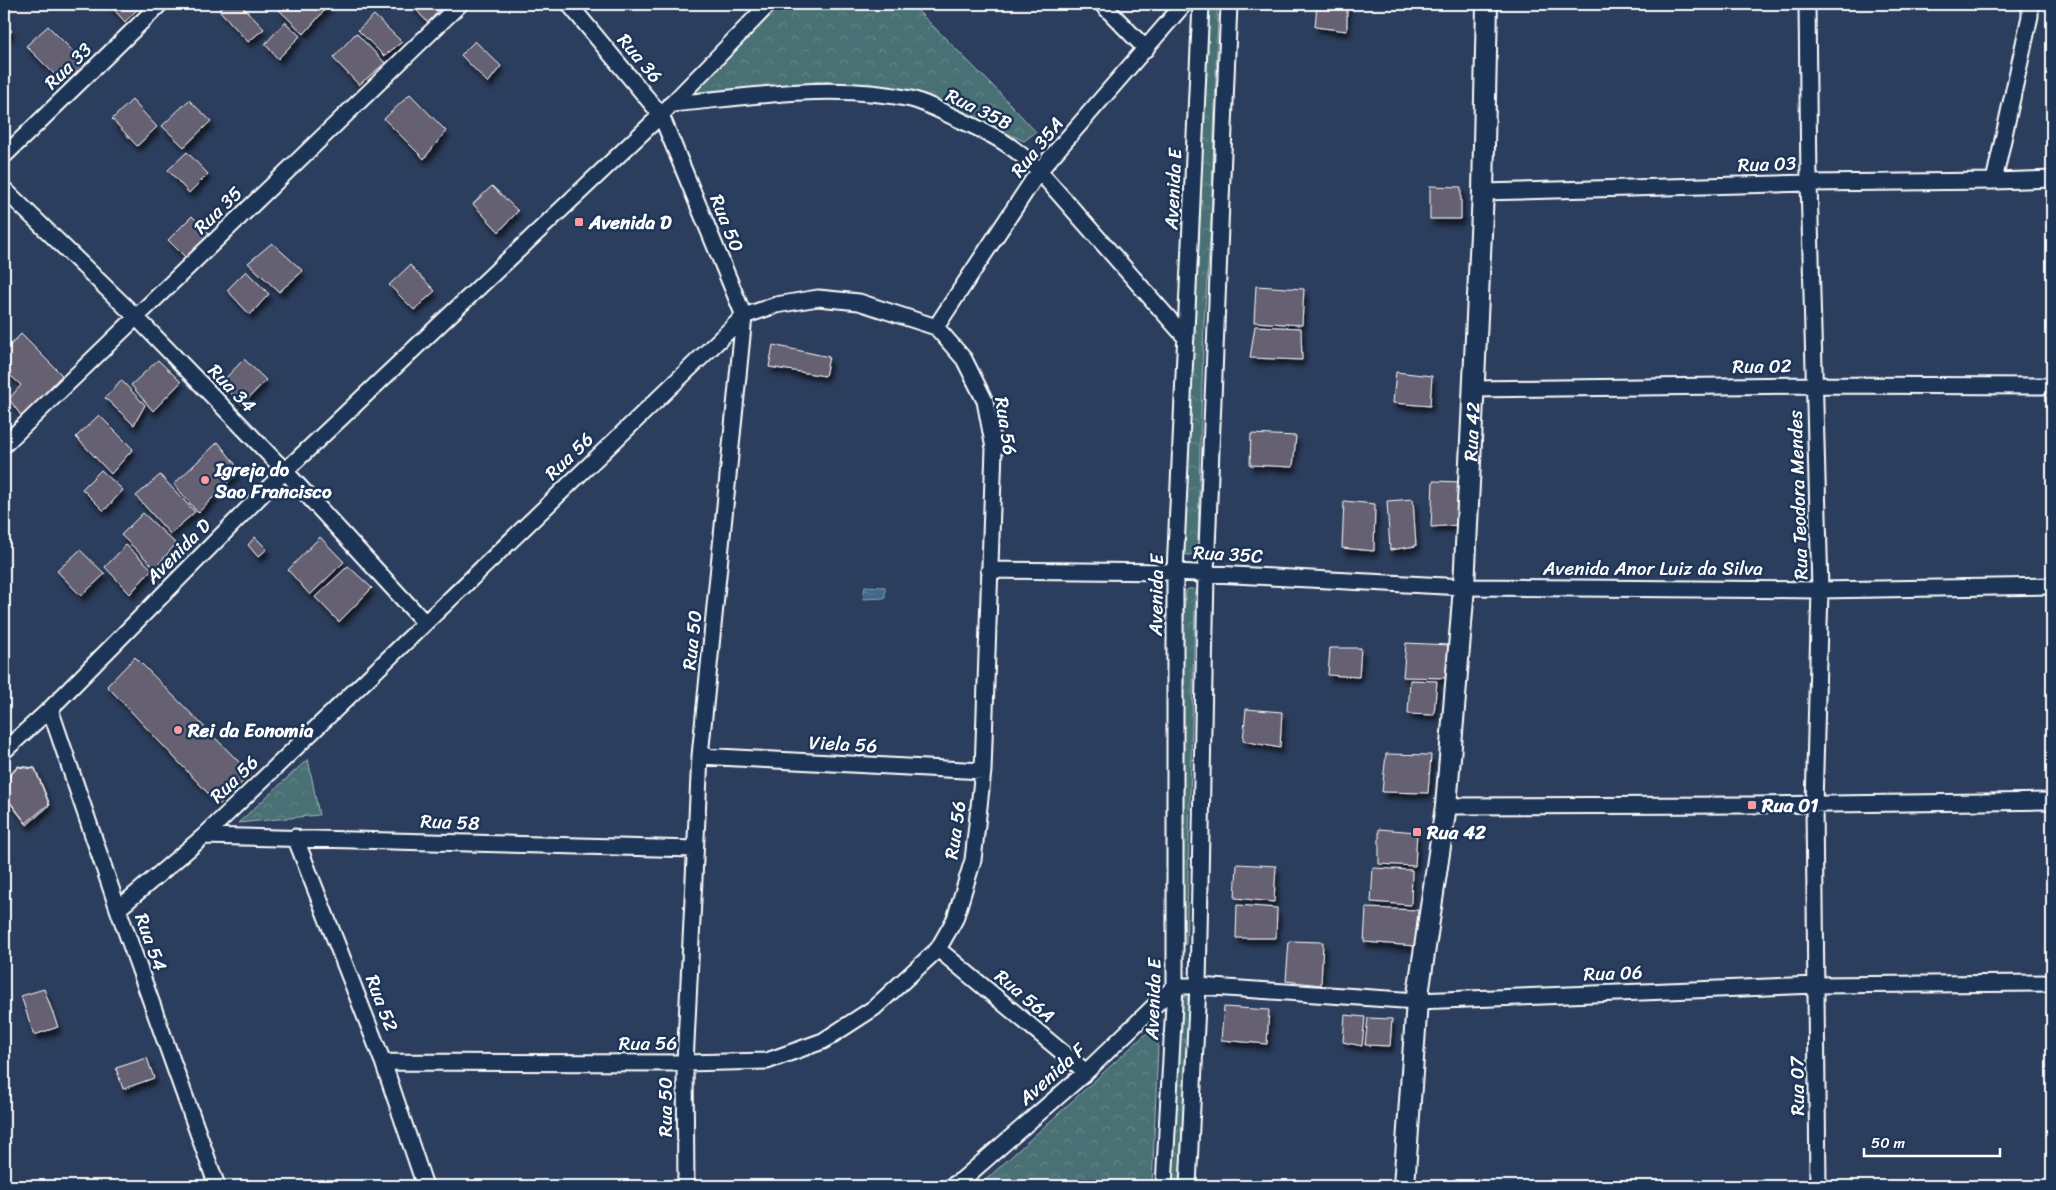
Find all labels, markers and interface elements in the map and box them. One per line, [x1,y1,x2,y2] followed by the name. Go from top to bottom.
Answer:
[609,25,671,91] street label: Rua 36
[36,34,100,98] street label: Rua 33
[940,79,1018,139] street label: Rua 35B
[1002,109,1072,185] street label: Rua 35A
[1154,146,1192,232] street label: Avenida E
[1737,146,1797,182] street label: Rua 03
[186,178,251,242] street label: Rua 35
[700,189,754,257] street label: Rua 50
[588,206,672,239] place label: Avenida D
[573,216,585,228] marker: Avenida D
[1732,349,1792,383] street label: Rua 02
[200,355,264,421] street label: Rua 34
[985,394,1027,458] street label: Rua 56
[1454,401,1489,462] street label: Rua 42
[1779,410,1817,580] street label: Rua Teodora Mendes
[536,424,602,488] street label: Rua 56
[214,453,332,508] place label: Igreja do Sao Francisco
[199,474,211,486] marker: Igreja do Sao Francisco
[136,510,219,593] street label: Avenida D
[1192,536,1264,572] street label: Rua 35C
[1139,552,1173,637] street label: Avenida E
[1542,552,1763,585] street label: Avenida Anor Luiz da Silva
[672,609,712,671] street label: Rua 50
[187,714,314,747] place label: Rei da Eonomia
[172,724,184,736] marker: Rei da Eonomia
[808,726,878,762] street label: Viela 56
[201,747,267,811] street label: Rua 56
[1761,789,1818,822] place label: Rua 01
[935,799,975,861] street label: Rua 56
[1746,799,1758,811] marker: Rua 01
[420,804,481,840] street label: Rua 58
[1426,816,1486,849] place label: Rua 42
[1411,826,1423,838] marker: Rua 42
[125,908,177,976] street label: Rua 54
[1583,955,1643,991] street label: Rua 06
[1135,956,1171,1041] street label: Avenida E
[987,961,1063,1031] street label: Rua 56A
[356,970,408,1036] street label: Rua 52
[619,1027,677,1060] street label: Rua 56
[1010,1034,1094,1114] street label: Avenida F
[1780,1055,1814,1116] street label: Rua 07
[649,1077,682,1137] street label: Rua 50
[1864,1125,2000,1157] scale bar
[1871,1130,1906,1156] text: 50 m

